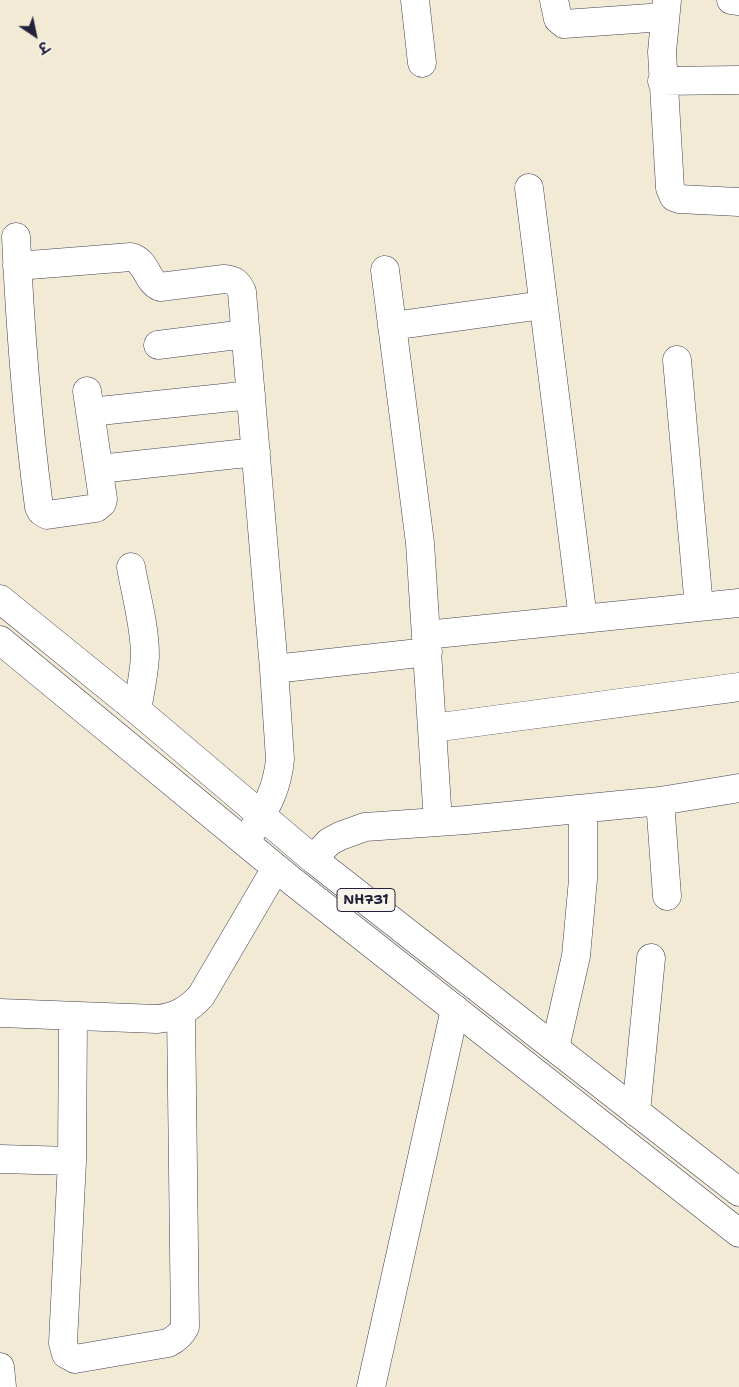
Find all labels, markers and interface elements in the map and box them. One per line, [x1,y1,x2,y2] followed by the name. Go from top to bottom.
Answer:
[10,10,60,60] north arrow
[34,37,52,58] text: उ
[337,888,395,912] road number: NH731

